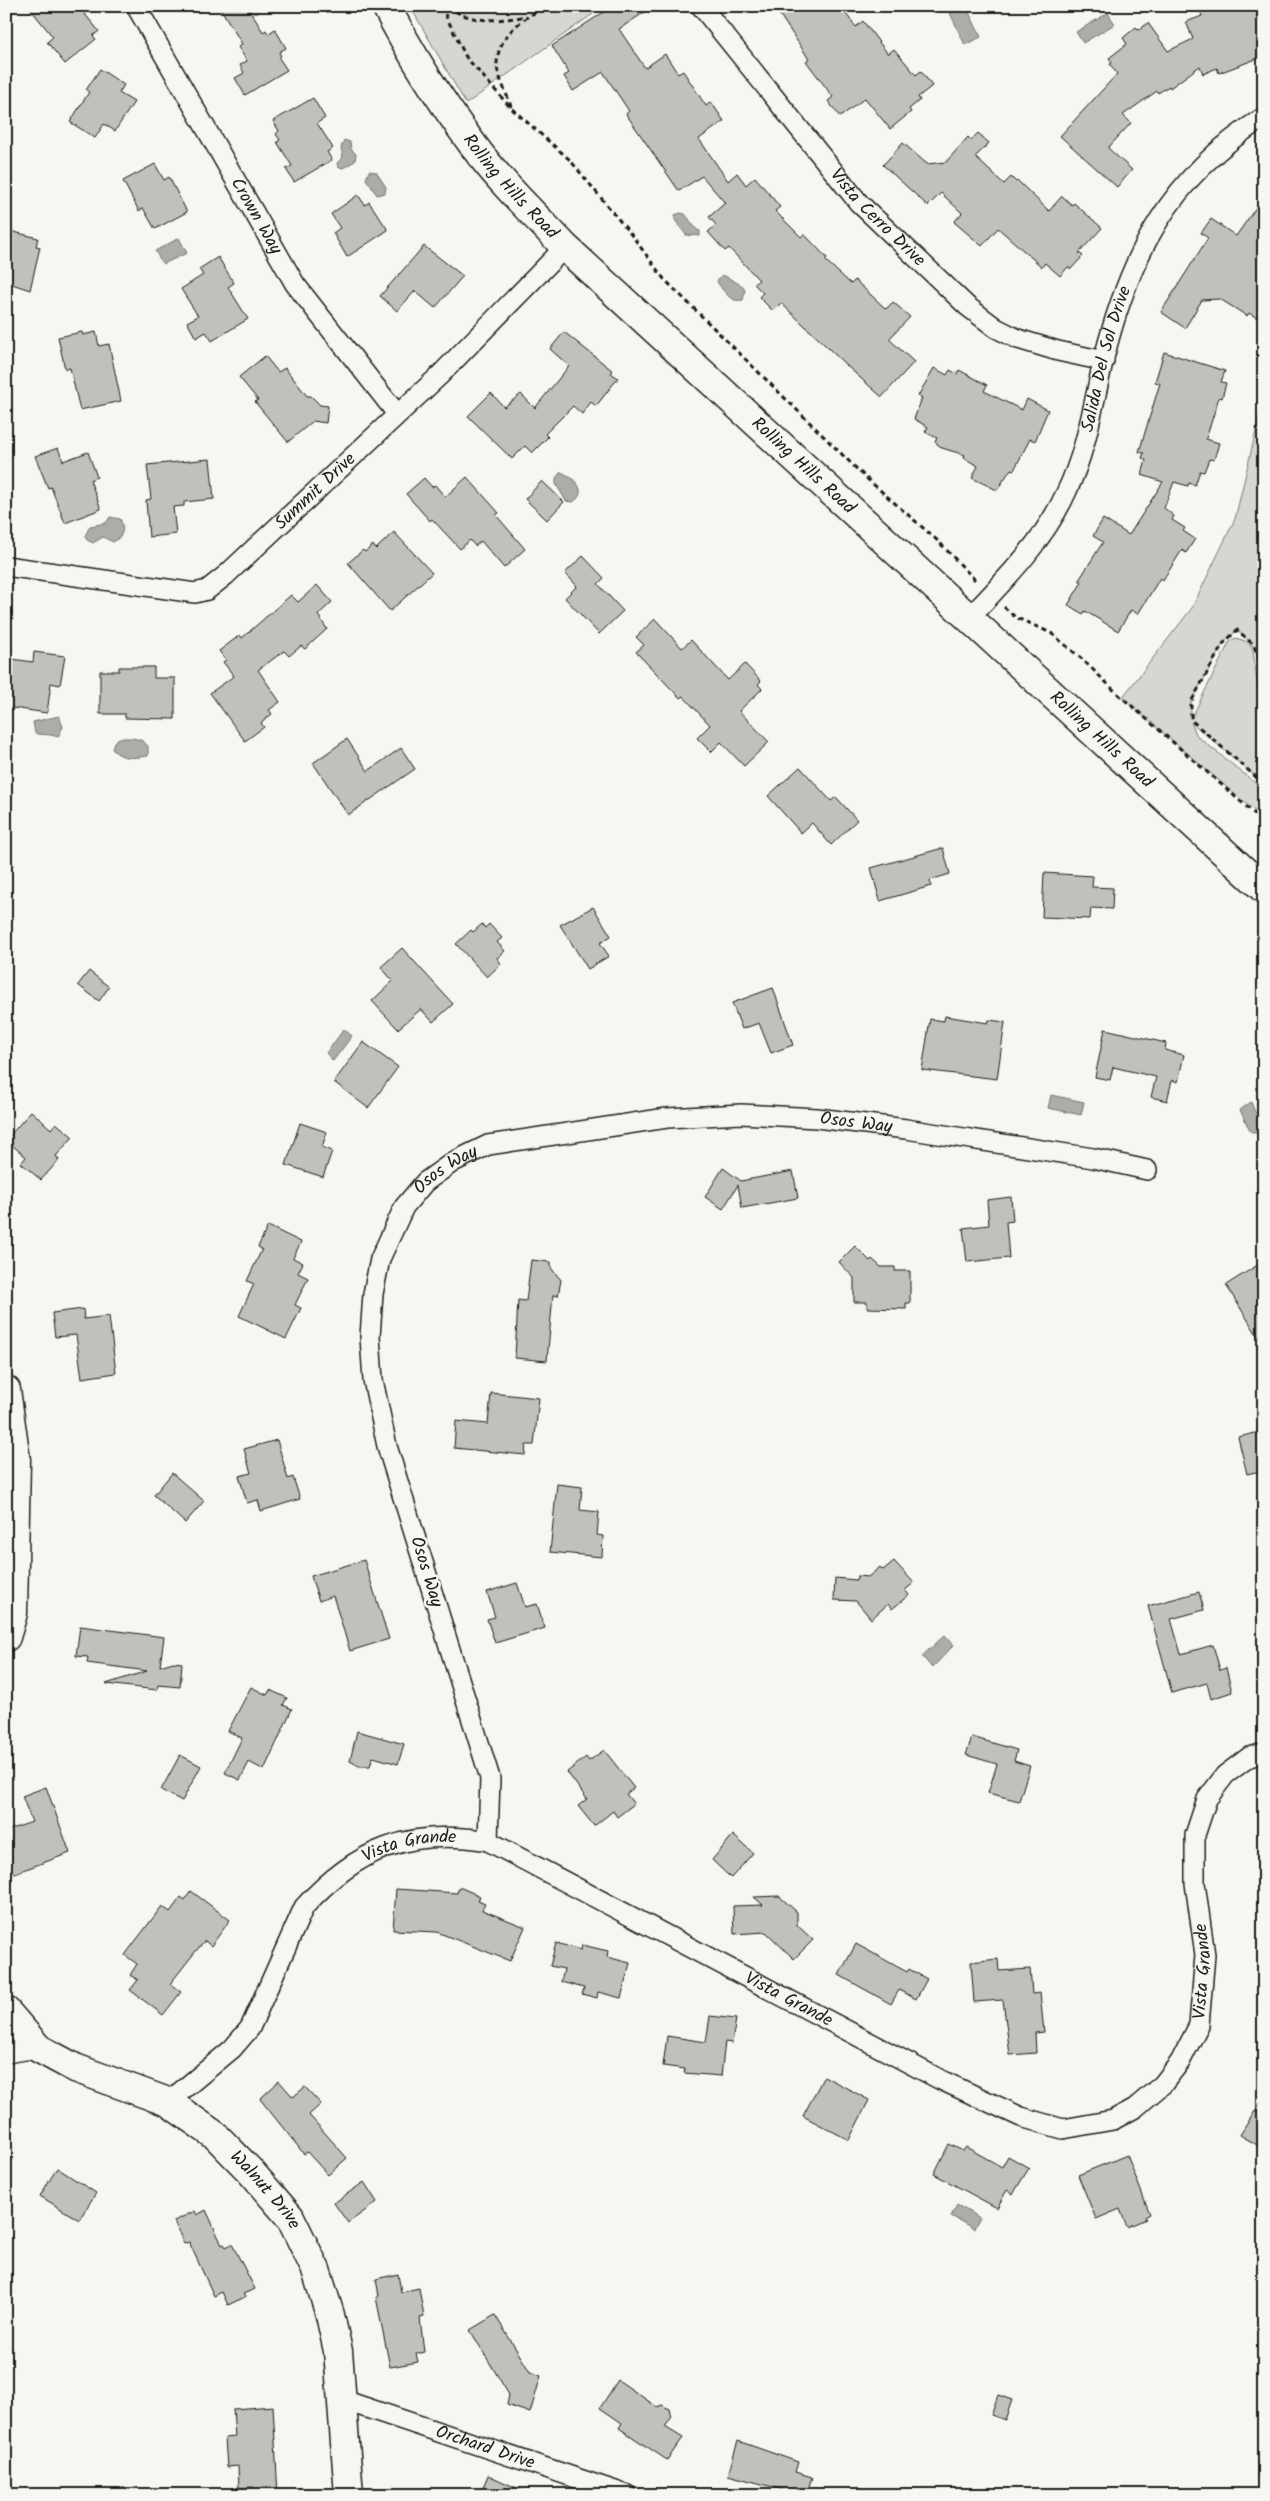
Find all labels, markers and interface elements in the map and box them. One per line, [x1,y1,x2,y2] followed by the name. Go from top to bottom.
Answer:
[455,128,566,247] street label: Rolling Hills Road
[822,162,932,274] street label: Vista Cerro Drive
[222,172,290,261] street label: Crown Way
[1073,282,1140,435] street label: Salida Del Sol Drive
[744,410,863,522] street label: Rolling Hills Road
[268,446,363,537] street label: Summit Drive
[1043,684,1161,796] street label: Rolling Hills Road
[818,1104,895,1142] street label: Osos Way
[406,1137,483,1201] street label: Osos Way
[402,1533,451,1612] street label: Osos Way
[357,1823,457,1871] street label: Vista Grande
[1185,1922,1220,2021] street label: Vista Grande
[739,1964,838,2035] street label: Vista Grande
[223,2144,308,2234] street label: Walnut Drive
[432,2418,539,2478] street label: Orchard Drive

